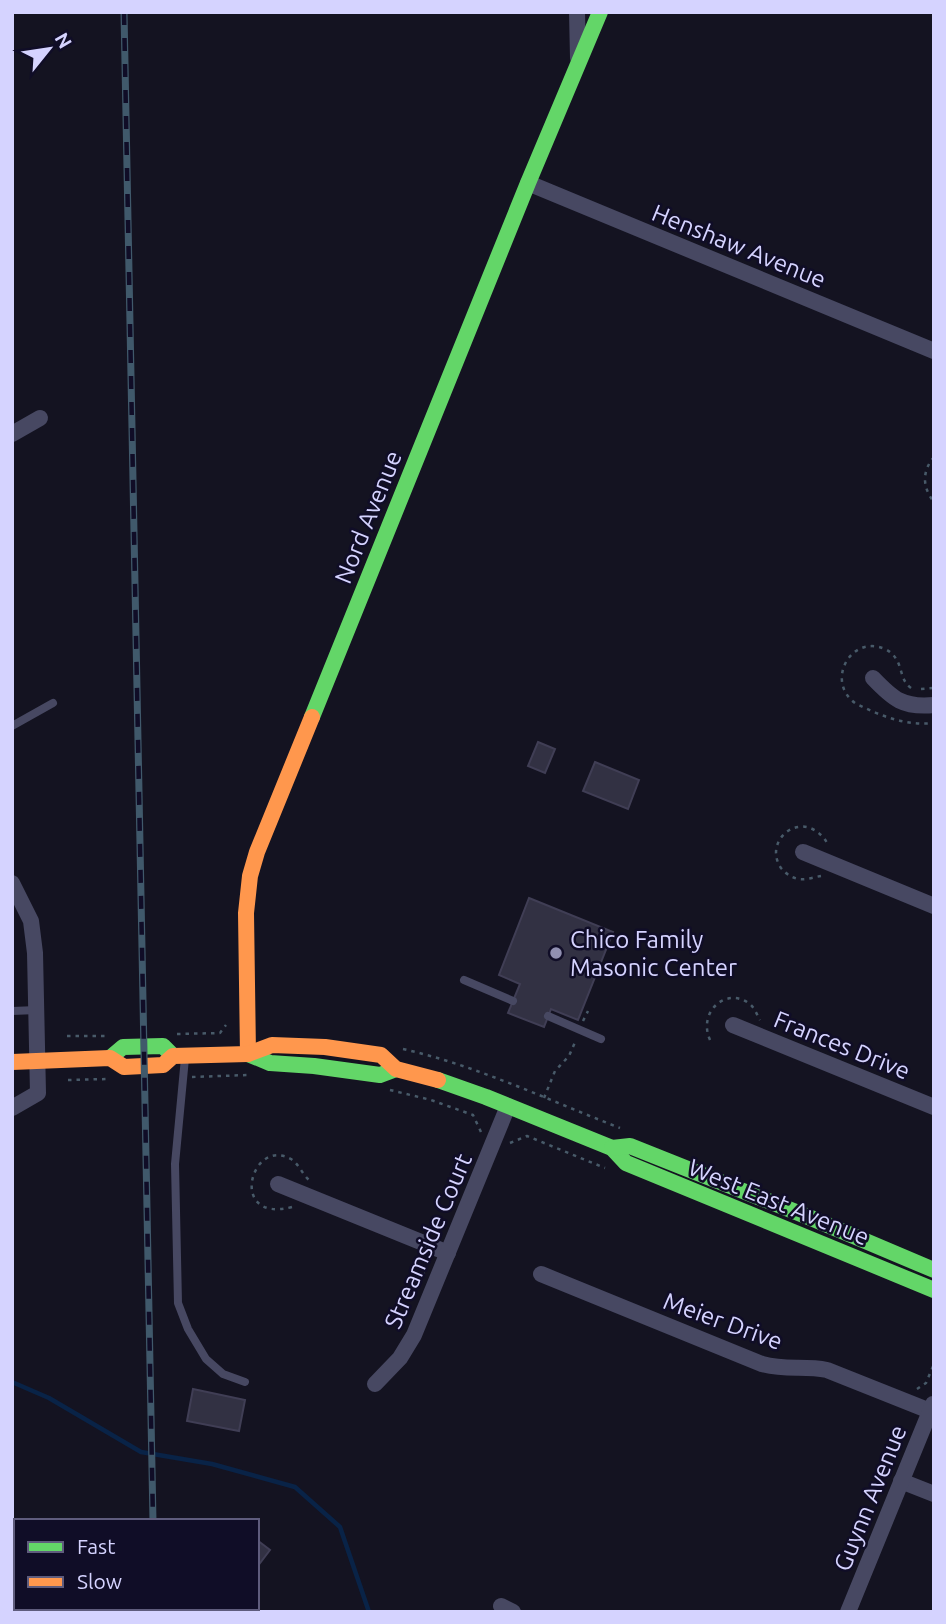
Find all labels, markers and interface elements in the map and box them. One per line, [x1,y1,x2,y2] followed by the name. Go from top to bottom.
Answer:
[14,14,84,84] north arrow
[51,29,77,52] text: N
[648,199,830,293] street label: Henshaw Avenue
[329,447,407,587] street label: Nord Avenue
[570,926,737,981] place label: Chico Family Masonic Center
[548,945,564,961] marker: Chico Family Masonic Center
[770,1005,914,1085] street label: Frances Drive
[379,1149,477,1333] street label: Streamside Court
[685,1153,873,1251] street label: West East Avenue
[660,1287,786,1355] street label: Meier Drive
[828,1421,912,1575] street label: Guynn Avenue
[14,1519,259,1610] legend
[77,1534,115,1558] text: Fast
[77,1569,122,1593] text: Slow

